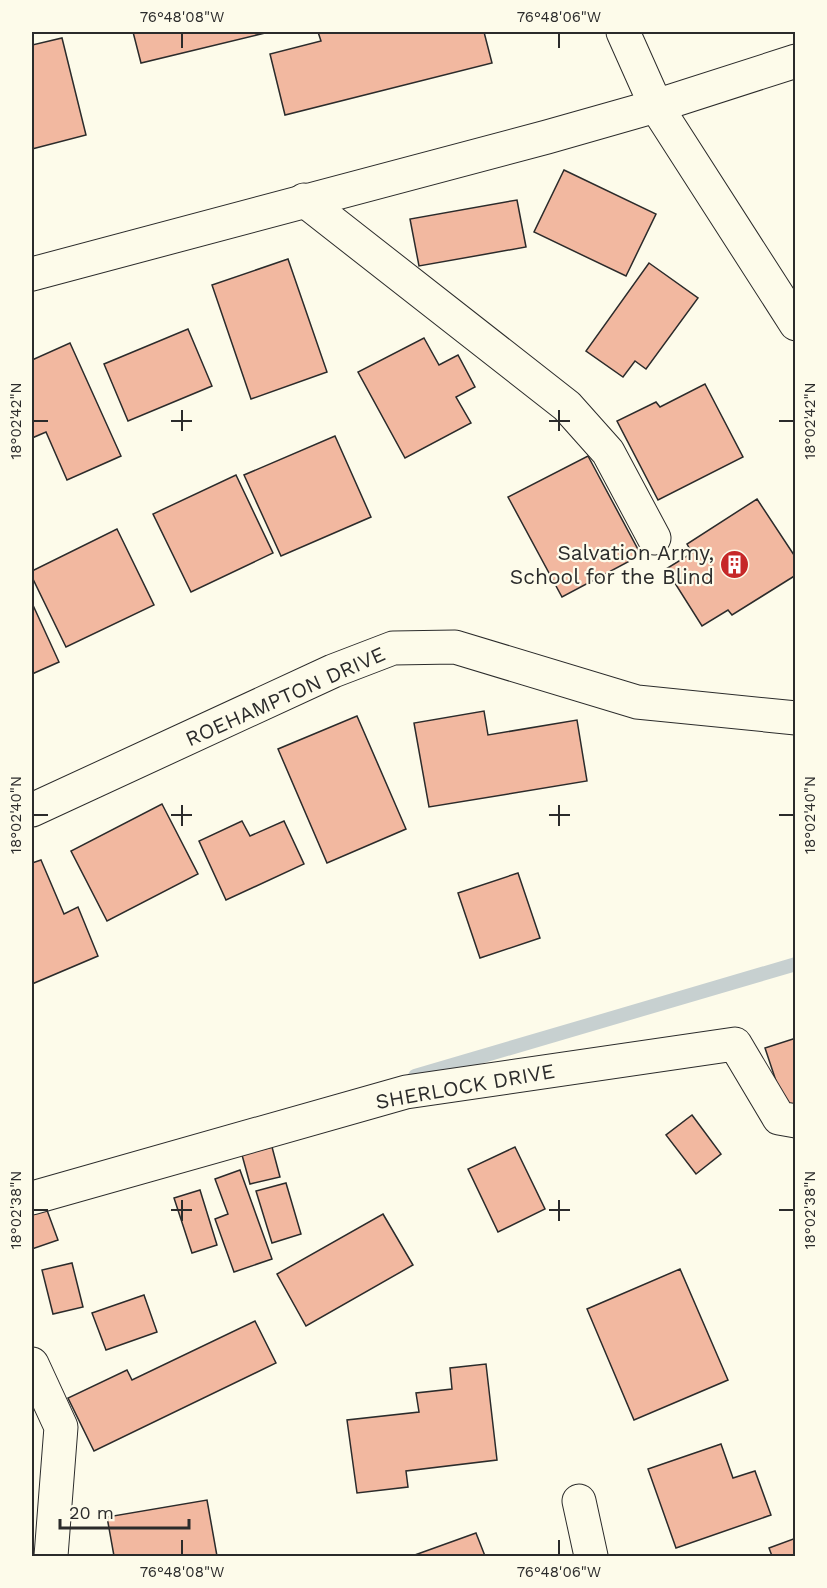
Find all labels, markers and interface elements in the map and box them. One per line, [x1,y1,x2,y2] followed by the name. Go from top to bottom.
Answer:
[140,8,224,26] text: 76°48'08"W
[517,8,601,26] text: 76°48'06"W
[7,382,25,460] text: 18°02'42"N
[801,382,819,460] text: 18°02'42"N
[510,540,714,589] place label: Salvation Army, School for the Blind
[719,548,751,580] building icon: Salvation Army, School for the Blind
[181,641,389,751] street label: ROEHAMPTON DRIVE
[7,776,25,854] text: 18°02'40"N
[801,776,819,854] text: 18°02'40"N
[373,1058,557,1114] street label: SHERLOCK DRIVE
[7,1171,25,1249] text: 18°02'38"N
[801,1171,819,1249] text: 18°02'38"N
[60,1492,189,1530] scale bar
[69,1502,114,1523] text: 20 m
[140,1563,224,1581] text: 76°48'08"W
[517,1563,601,1581] text: 76°48'06"W

